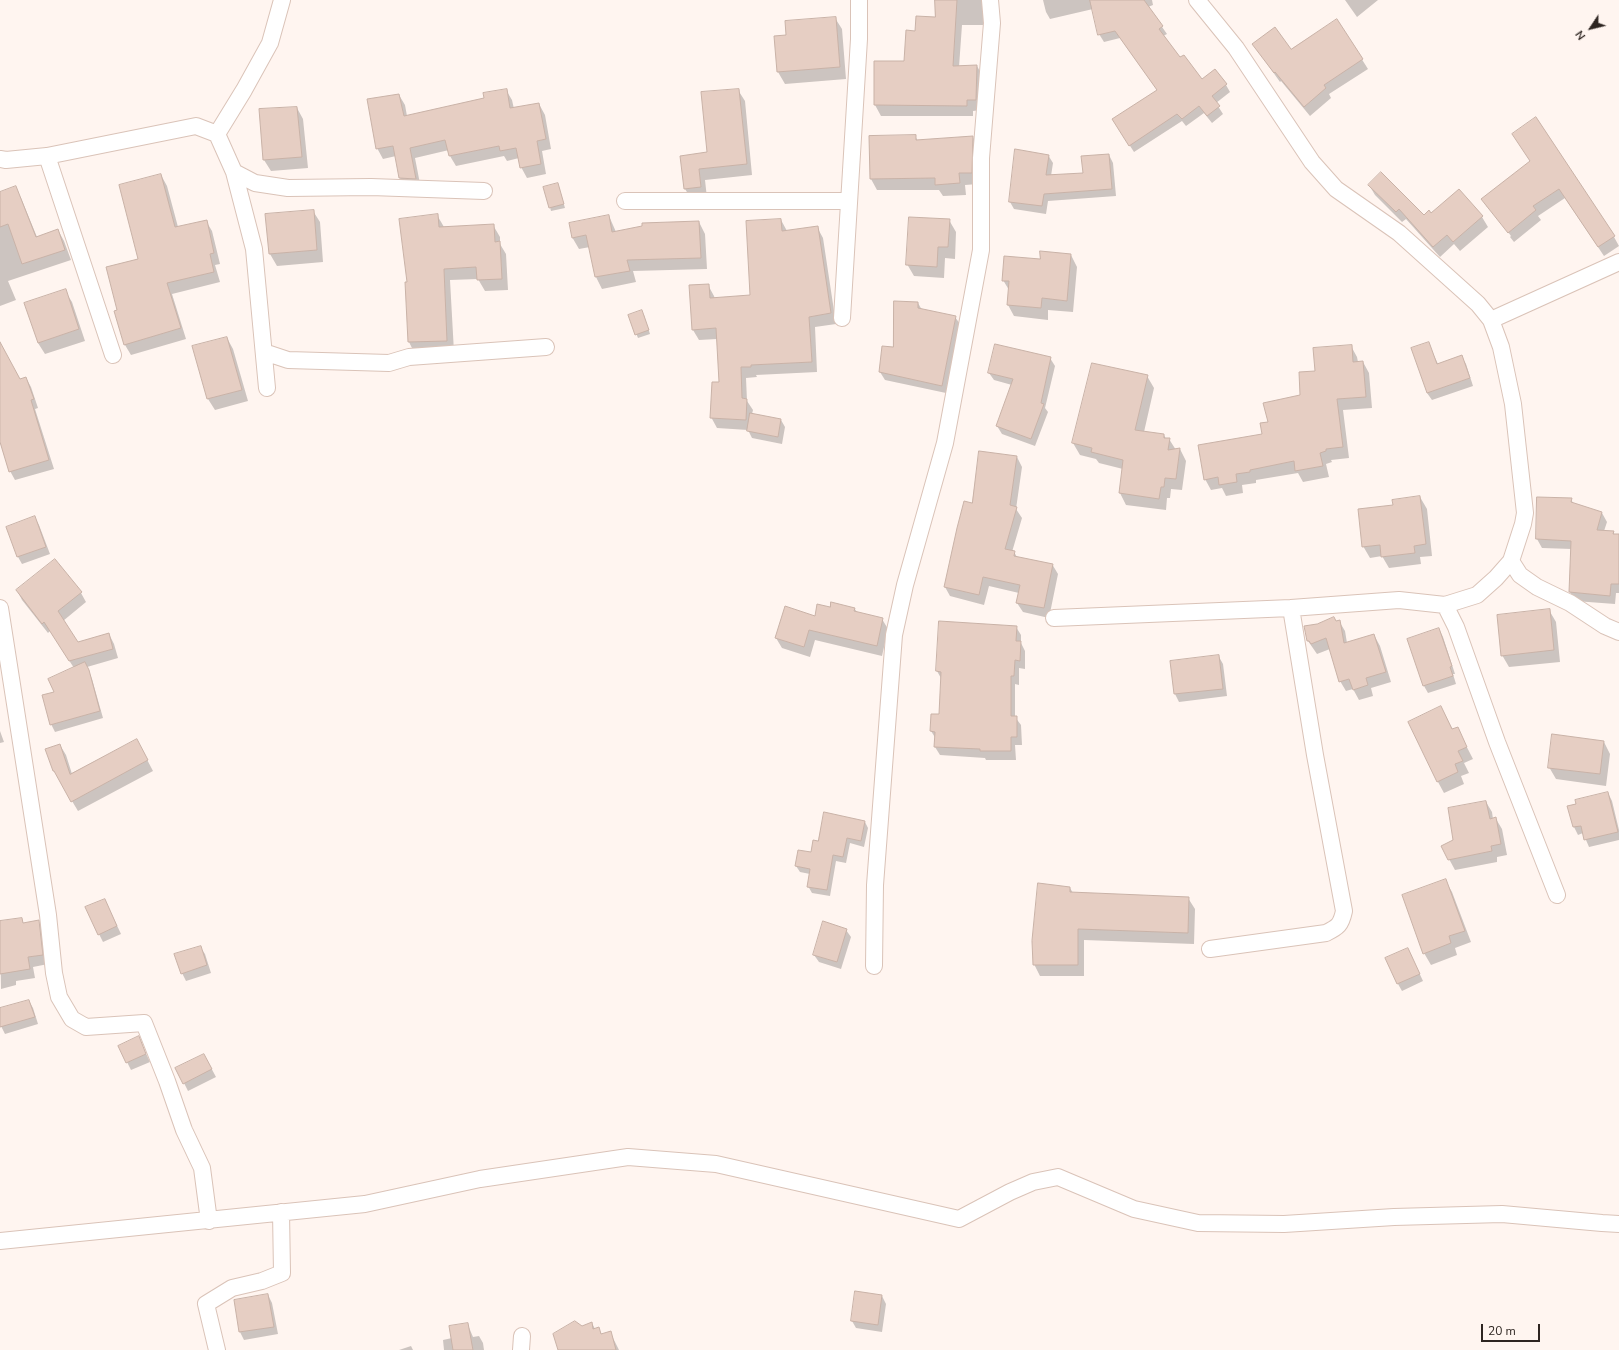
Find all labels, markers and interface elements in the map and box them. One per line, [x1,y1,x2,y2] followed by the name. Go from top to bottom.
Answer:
[1571,8,1611,48] north arrow
[1572,28,1589,43] text: N
[1483,1316,1542,1342] scale bar
[1488,1323,1516,1339] text: 20 m

